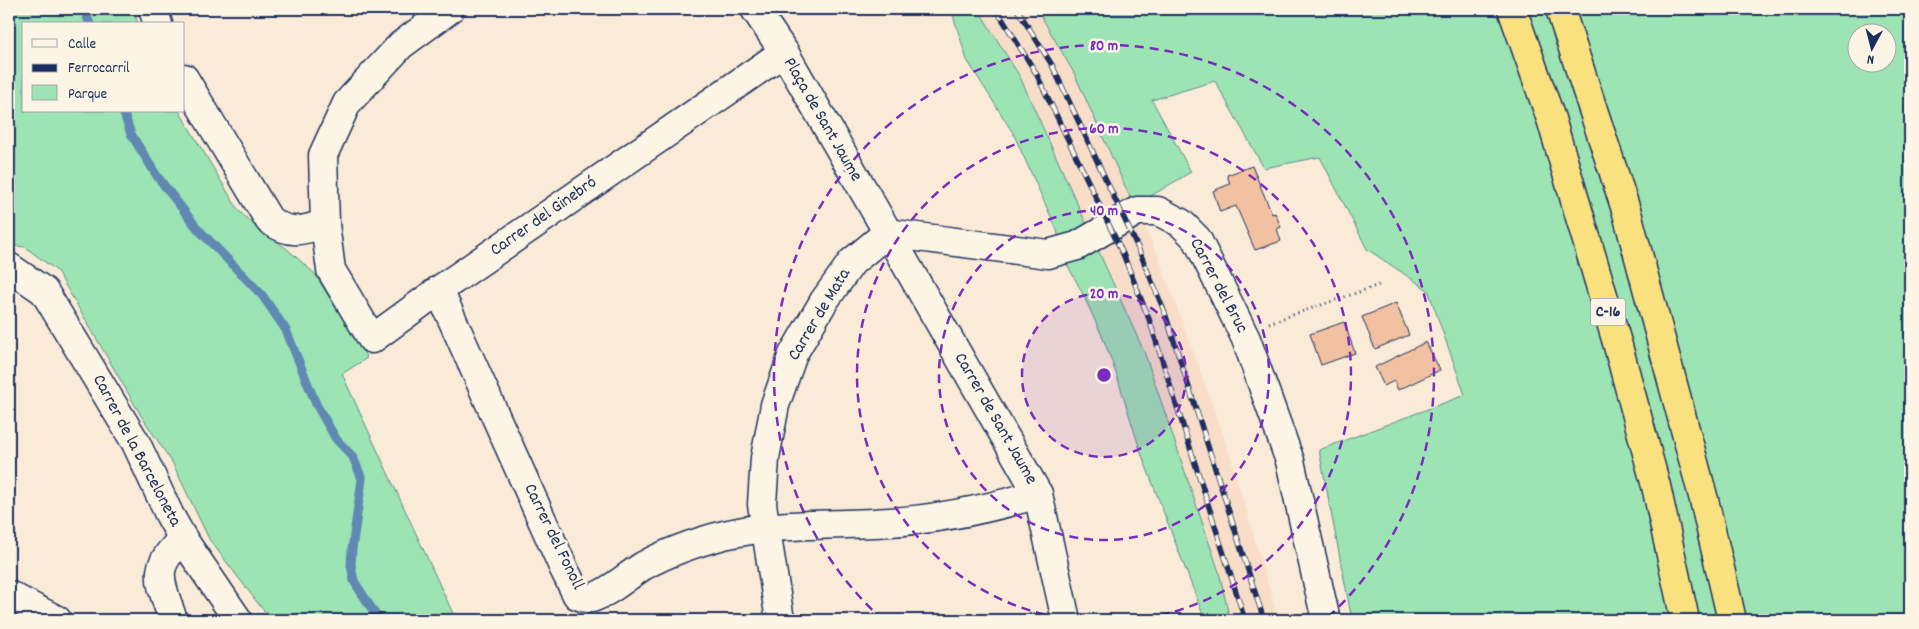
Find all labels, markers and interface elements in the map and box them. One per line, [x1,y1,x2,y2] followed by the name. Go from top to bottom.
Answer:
[22,22,185,112] legend
[1846,22,1896,72] north arrow
[68,34,97,56] text: Calle
[1090,36,1118,58] text: 80 m
[1866,49,1875,69] text: N
[776,53,868,187] street label: Plaça de Sant Jaume
[68,58,130,80] text: Ferrocarril
[68,84,108,106] text: Parque
[1089,119,1119,141] text: 60 m
[486,171,602,263] street label: Carrer del Ginebró
[1090,201,1118,223] text: 40 m
[1182,234,1254,338] street label: Carrer del Bruc
[783,264,858,366] street label: Carrer de Mata
[1090,284,1118,306] text: 20 m
[1590,298,1626,326] road number: C-16
[947,348,1043,490] street label: Carrer de Sant Jaume
[1095,366,1113,384] centre of rings
[85,370,187,532] street label: Carrer de la Barceloneta
[517,480,590,595] street label: Carrer del Fonoll

